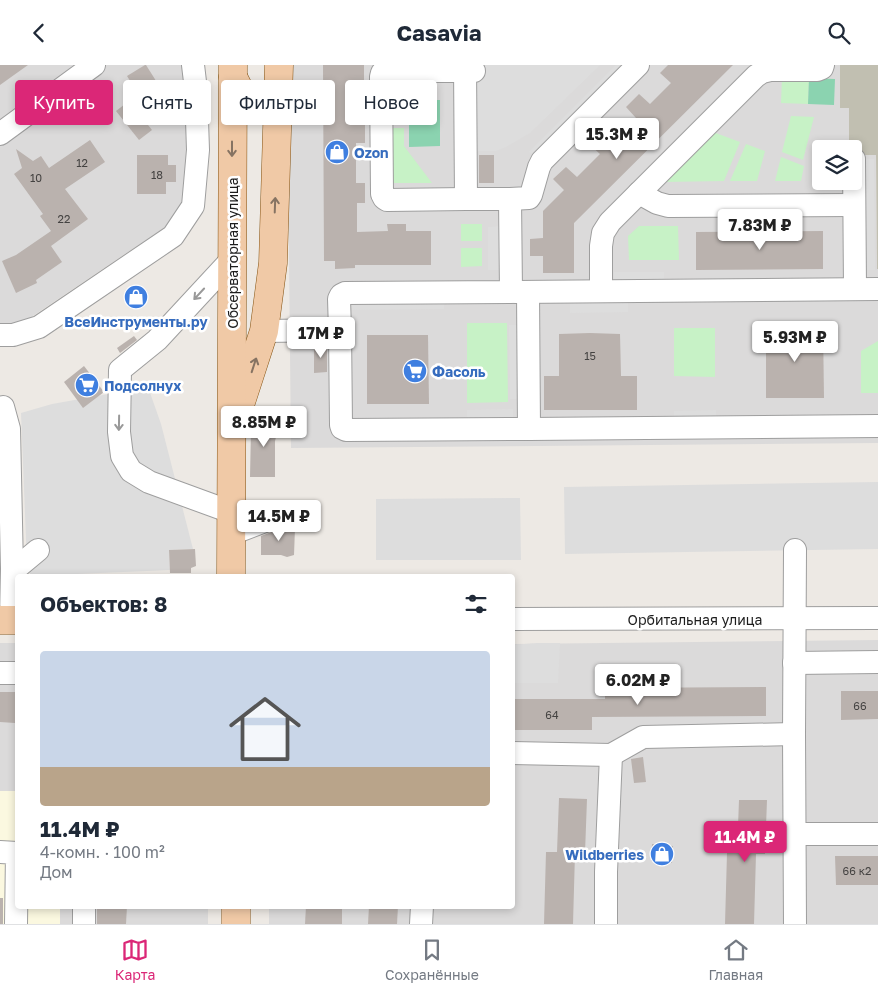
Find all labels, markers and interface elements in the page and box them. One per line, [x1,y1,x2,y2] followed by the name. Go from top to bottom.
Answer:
[25,19,53,47] icon: back
[396,19,482,46] text: Casavia
[825,19,853,47] icon: search
[15,80,113,125] chip: Купить
[123,80,211,125] chip: Снять
[221,80,335,125] chip: Фильтры
[345,80,437,125] chip: Новое
[571,117,663,160] pin: 15.3M ₽
[586,124,648,144] text: 15.3M ₽
[324,139,350,165] shop icon: Ozon
[227,140,237,156] one-way arrow
[812,140,862,190] map controls
[812,140,862,190] button: layers
[354,144,389,161] place label: Ozon
[76,156,88,169] house number: 12
[151,168,163,181] house number: 18
[30,171,42,184] house number: 10
[224,177,241,329] street label: Обсерваторная улица
[271,197,280,213] one-way arrow
[714,209,806,251] pin: 7.83M ₽
[58,212,70,225] house number: 22
[729,215,791,235] text: 7.83M ₽
[123,284,149,310] shop icon: ВсеИнструменты.ру
[193,288,205,301] one-way arrow
[64,313,208,330] place label: ВсеИнструменты.ру
[286,317,356,359] pin: 17M ₽
[749,321,841,363] pin: 5.93M ₽
[298,323,344,343] text: 17M ₽
[763,327,827,347] text: 5.93M ₽
[584,349,596,362] house number: 15
[249,358,259,374] one-way arrow
[402,358,428,384] supermarket icon: Фасоль
[432,363,486,380] place label: Фасоль
[74,372,100,398] supermarket icon: Подсолнух
[104,377,181,394] place label: Подсолнух
[218,405,310,448] pin: 8.85M ₽
[232,412,296,432] text: 8.85M ₽
[114,414,124,430] one-way arrow
[233,499,325,542] pin: 14.5M ₽
[248,506,310,526] text: 14.5M ₽
[462,590,490,618] icon: filters
[40,591,167,617] text: Объектов: 8
[628,611,762,628] street label: Орбитальная улица
[592,663,684,706] pin: 6.02M ₽
[606,670,670,690] text: 6.02M ₽
[220,684,310,774] icon: home
[853,699,867,712] house number: 66
[545,708,559,721] house number: 64
[40,816,120,842] text: 11.4M ₽
[699,821,791,863] pin: 11.4M ₽
[715,827,775,847] text: 11.4M ₽
[649,841,675,867] shop icon: Wildberries
[40,842,165,862] text: 4-комн. · 100 m²
[565,846,644,863] place label: Wildberries
[40,862,73,882] text: Дом
[843,864,871,877] house number: 66 к2
[115,936,155,983] tab: Карта
[385,936,479,983] tab: Сохранённые
[708,936,763,983] tab: Главная

